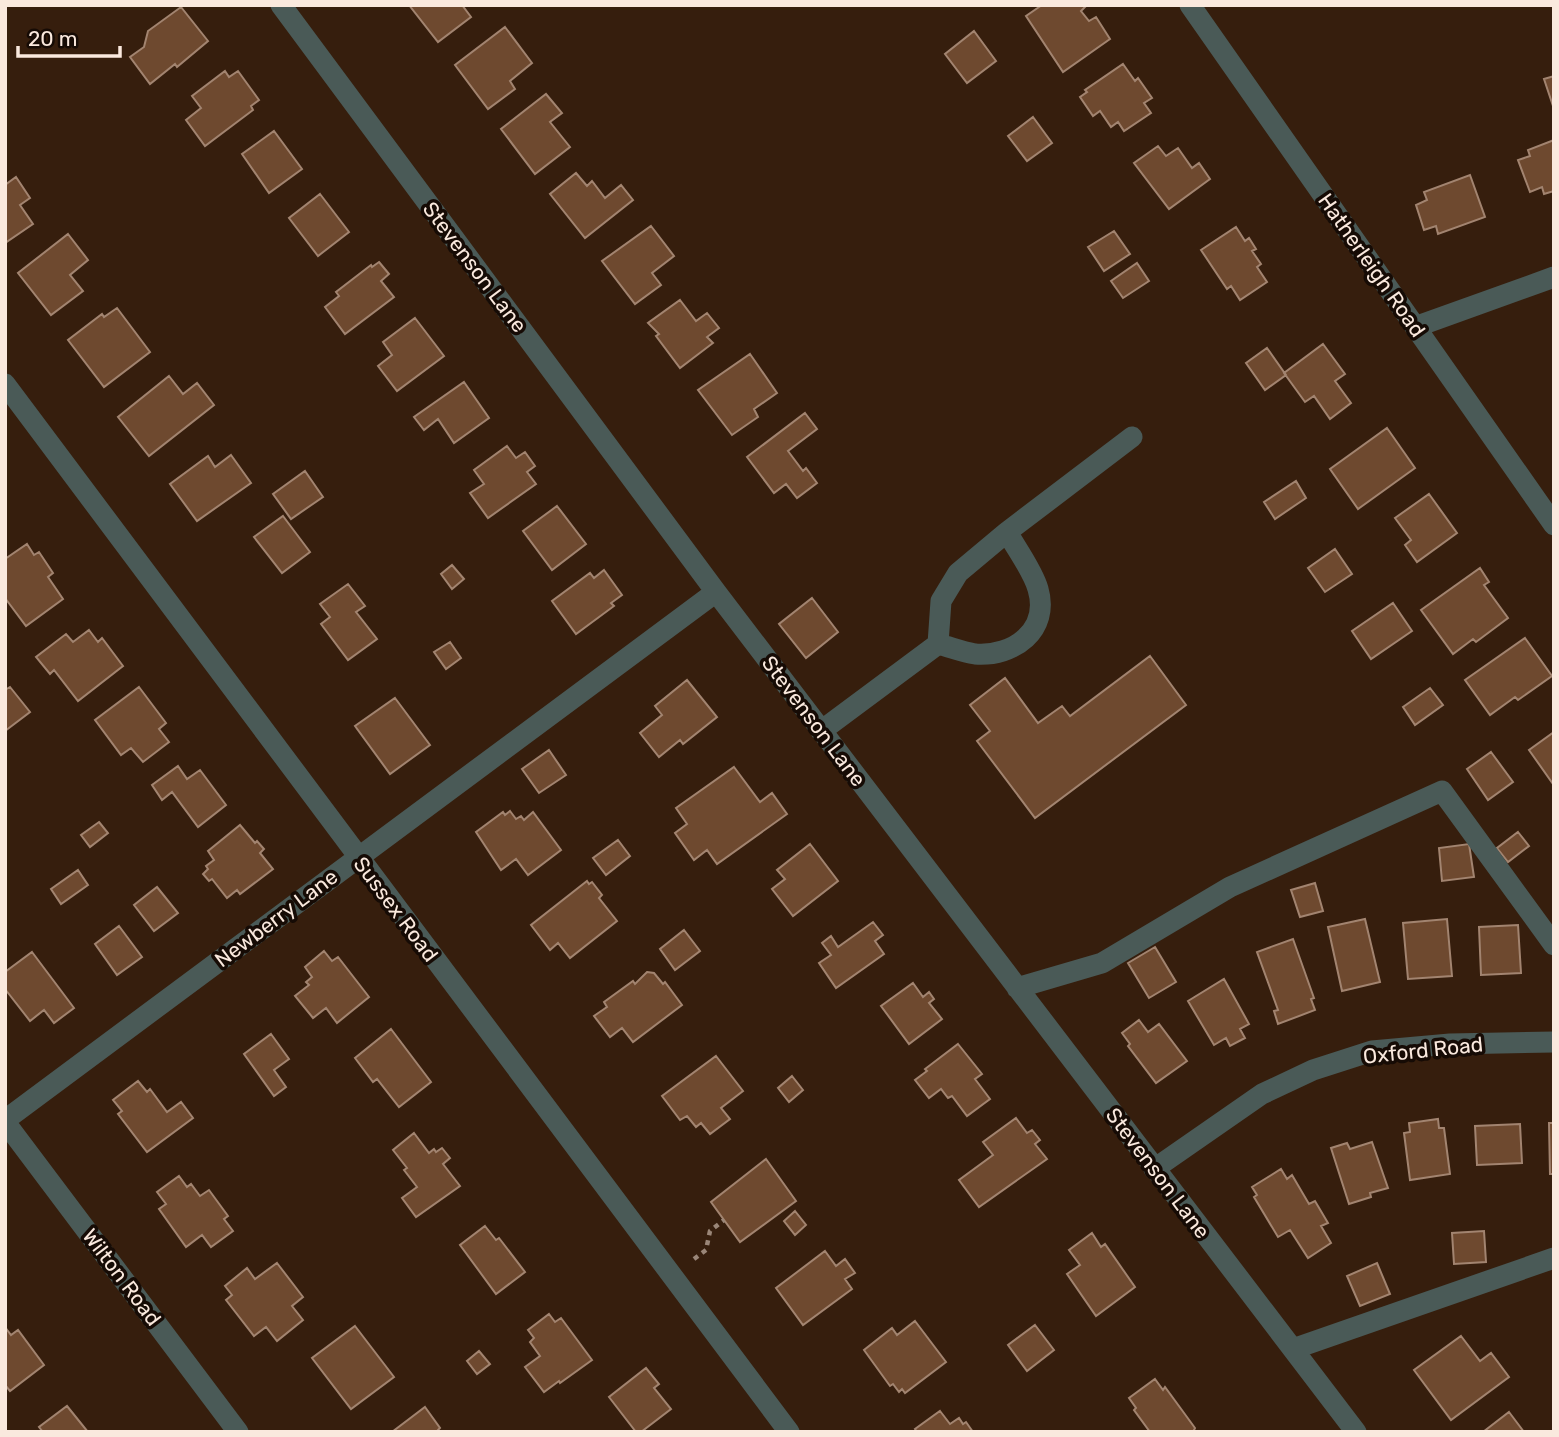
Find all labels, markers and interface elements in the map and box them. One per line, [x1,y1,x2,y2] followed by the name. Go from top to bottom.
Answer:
[18,14,119,58] scale bar
[28,26,77,51] text: 20 m
[1313,188,1431,342] street label: Hatherleigh Road
[418,197,532,337] street label: Stevenson Lane
[757,651,871,791] street label: Stevenson Lane
[348,852,444,966] street label: Sussex Road
[210,864,342,972] street label: Newberry Lane
[1362,1031,1484,1069] street label: Oxford Road
[1101,1103,1215,1243] street label: Stevenson Lane
[77,1224,167,1330] street label: Wilton Road

